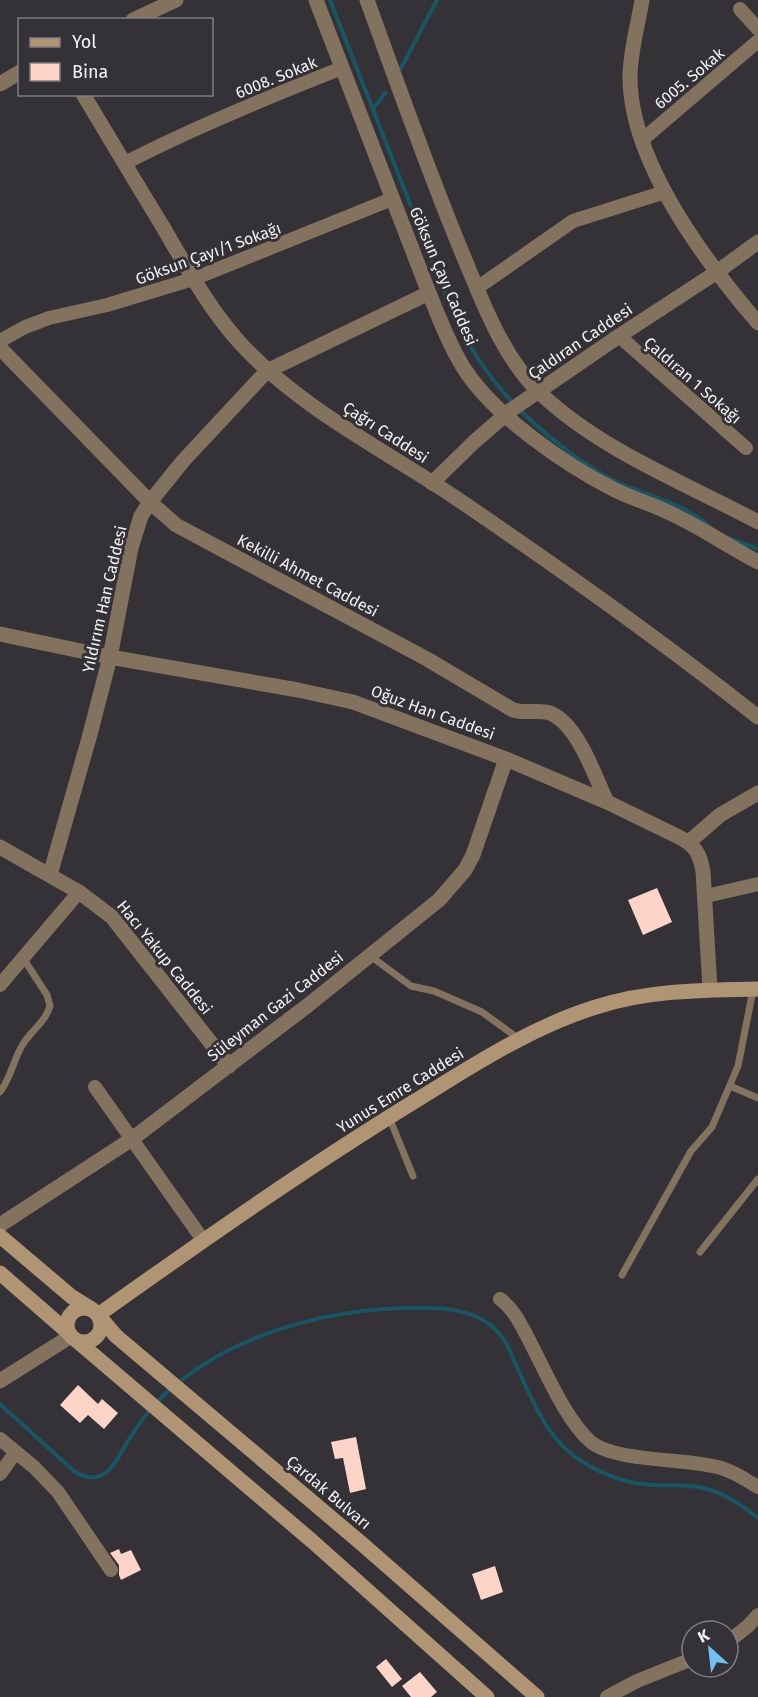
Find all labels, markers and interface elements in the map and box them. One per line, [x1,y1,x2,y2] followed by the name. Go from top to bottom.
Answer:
[18,18,213,96] legend
[72,31,97,53] text: Yol
[651,43,729,113] street label: 6005. Sokak
[233,52,320,102] street label: 6008. Sokak
[72,61,108,83] text: Bina
[405,204,481,349] street label: Göksun Çayı Caddesi
[133,218,284,290] street label: Göksun Çayı/1 Sokağı
[525,300,636,384] street label: Çaldıran Caddesi
[640,333,745,428] street label: Çaldıran 1 Sokağı
[339,398,432,468] street label: Çağrı Caddesi
[78,524,131,675] street label: Yıldırım Han Caddesi
[234,530,382,621] street label: Kekilli Ahmet Caddesi
[368,681,497,744] street label: Oğuz Han Caddesi
[113,897,216,1018] street label: Hacı Yakup Caddesi
[204,947,347,1065] street label: Süleyman Gazi Caddesi
[333,1044,467,1137] street label: Yunus Emre Caddesi
[282,1452,375,1534] street label: Çardak Bulvarı
[680,1619,740,1679] north arrow
[695,1625,713,1647] text: K

